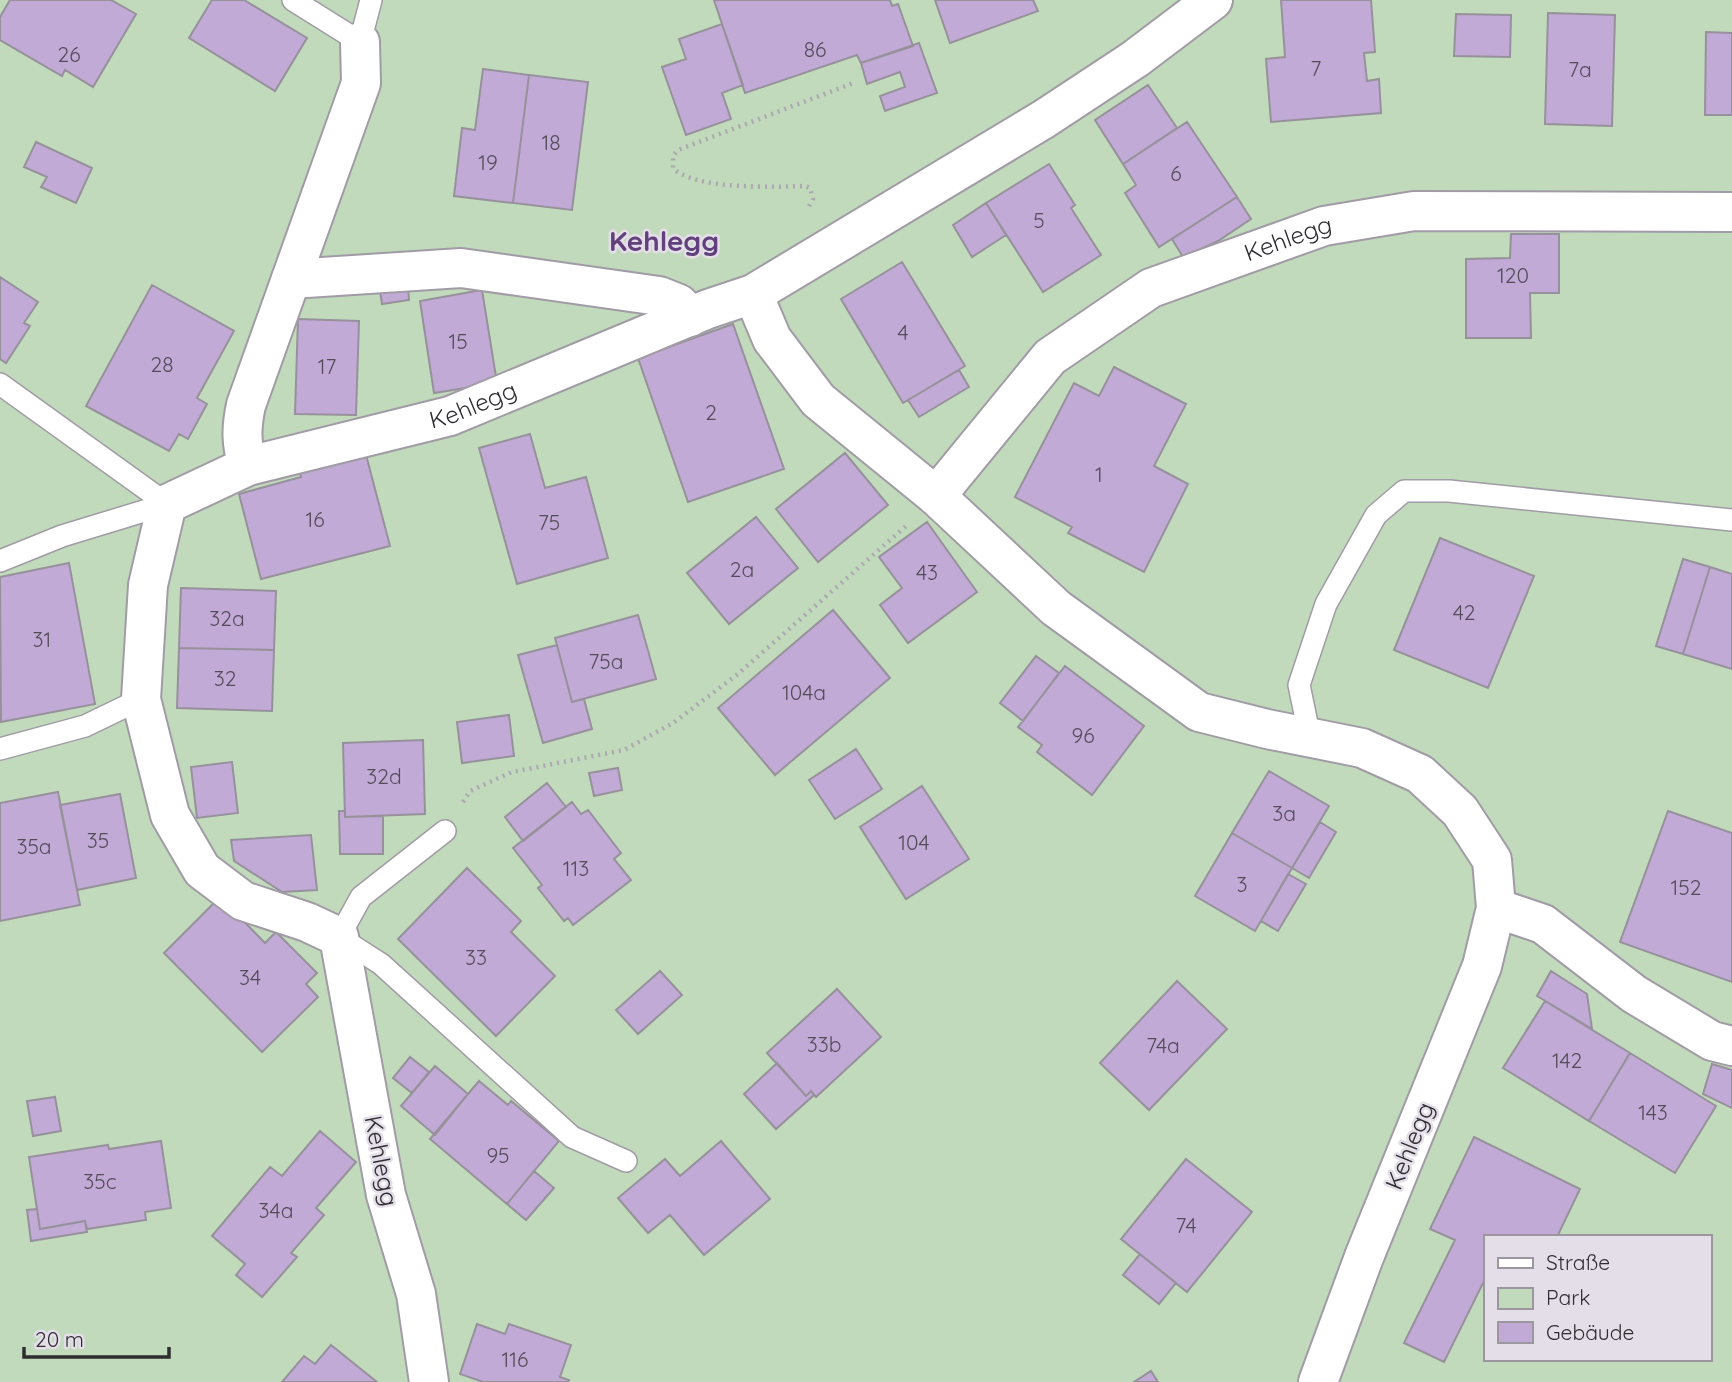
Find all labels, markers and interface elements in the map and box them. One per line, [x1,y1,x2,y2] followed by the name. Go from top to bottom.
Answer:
[804,36,826,62] house number: 86
[58,41,80,67] house number: 26
[1311,55,1322,81] house number: 7
[1568,56,1592,82] house number: 7a
[541,129,561,155] house number: 18
[478,149,498,175] house number: 19
[1170,160,1182,186] house number: 6
[1033,207,1045,233] house number: 5
[1240,209,1334,267] street label: Kehlegg
[609,223,719,258] district label: Kehlegg
[1497,262,1529,288] house number: 120
[897,319,909,345] house number: 4
[448,328,468,354] house number: 15
[151,351,173,377] house number: 28
[318,353,336,379] house number: 17
[426,374,521,435] street label: Kehlegg
[705,399,717,425] house number: 2
[1095,461,1103,487] house number: 1
[305,506,325,532] house number: 16
[538,509,560,535] house number: 75
[730,556,754,582] house number: 2a
[916,559,938,585] house number: 43
[1453,599,1475,625] house number: 42
[209,605,245,631] house number: 32a
[33,626,51,652] house number: 31
[589,648,623,674] house number: 75a
[214,665,236,691] house number: 32
[782,679,826,705] house number: 104a
[1071,722,1095,748] house number: 96
[366,763,402,789] house number: 32d
[1272,800,1296,826] house number: 3a
[87,827,109,853] house number: 35
[898,829,930,855] house number: 104
[16,833,52,859] house number: 35a
[563,855,589,881] house number: 113
[1236,871,1248,897] house number: 3
[1671,874,1701,900] house number: 152
[465,944,487,970] house number: 33
[239,964,261,990] house number: 34
[807,1031,841,1057] house number: 33b
[1146,1032,1180,1058] house number: 74a
[1552,1047,1582,1073] house number: 142
[1378,1098,1440,1194] street label: Kehlegg
[1638,1099,1668,1125] house number: 143
[359,1113,405,1209] street label: Kehlegg
[486,1142,510,1168] house number: 95
[83,1168,117,1194] house number: 35c
[259,1197,293,1223] house number: 34a
[1176,1212,1197,1238] house number: 74
[1484,1235,1711,1361] legend
[1546,1249,1610,1275] text: Straße
[1546,1284,1590,1310] text: Park
[24,1316,170,1360] scale bar
[1546,1319,1634,1345] text: Gebäude
[35,1326,84,1352] text: 20 m
[502,1346,528,1372] house number: 116

